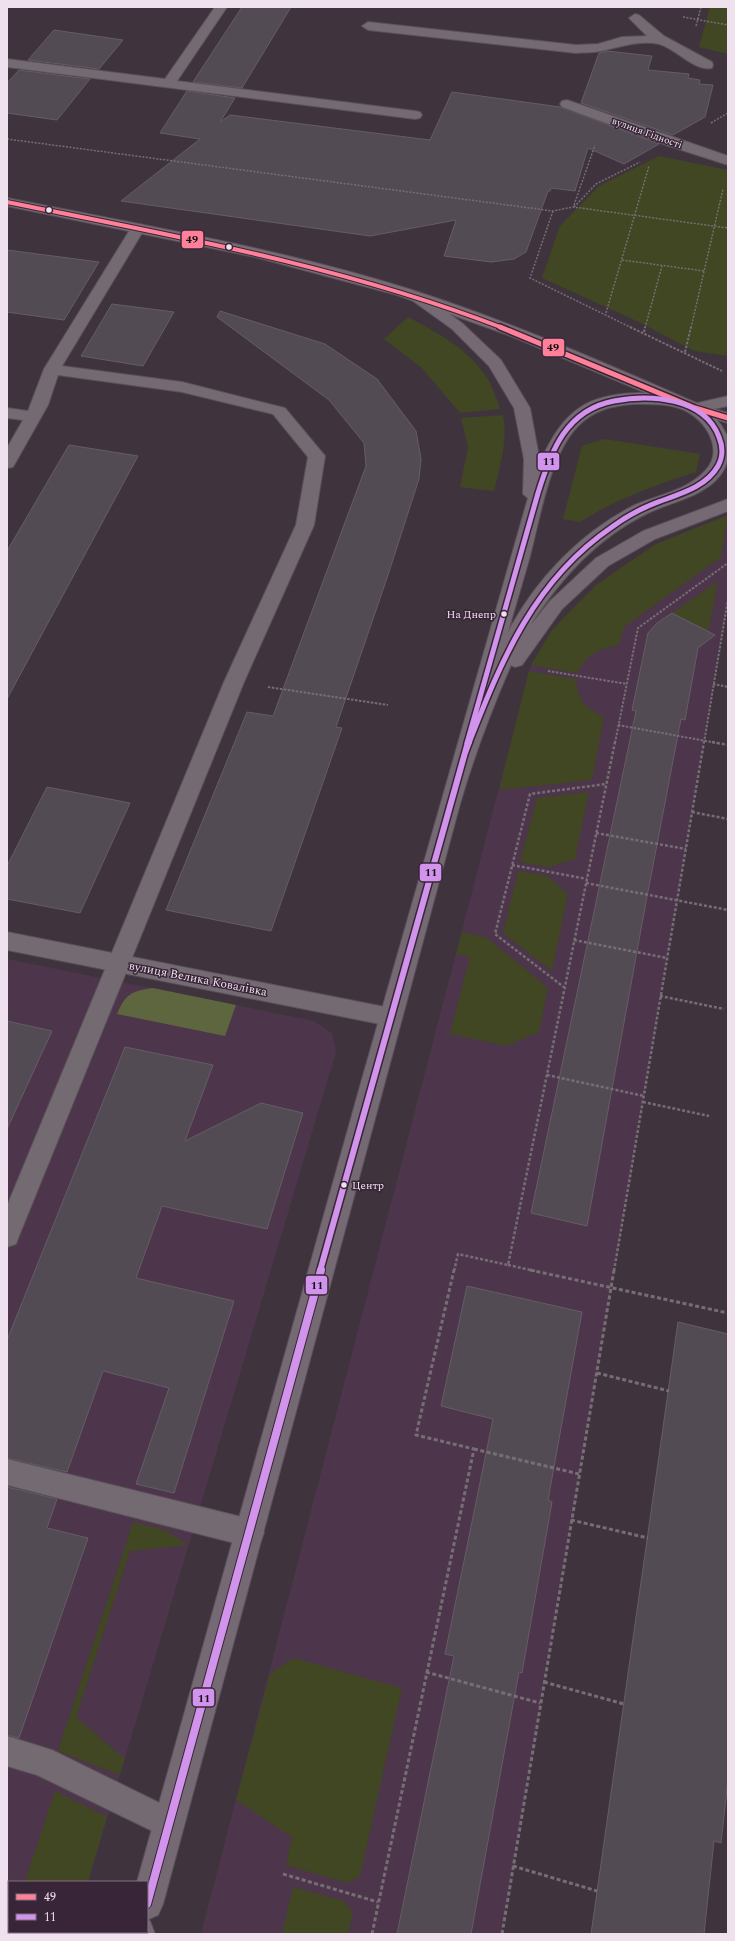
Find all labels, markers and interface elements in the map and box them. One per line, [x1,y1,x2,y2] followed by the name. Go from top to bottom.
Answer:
[610,113,684,153] street label: вулиця Гідності
[44,205,54,215] unlabelled marker
[181,230,204,249] line badge: 49
[186,231,198,248] text: 49
[224,242,234,252] unlabelled marker
[542,338,565,357] line badge: 49
[547,339,559,356] text: 49
[537,452,560,471] line badge: 11
[543,453,555,470] text: 11
[447,606,496,623] place label: На Днепр
[499,609,509,619] marker: На Днепр
[419,863,442,882] line badge: 11
[425,864,437,881] text: 11
[127,956,269,1002] street label: вулиця Велика Ковалівка
[352,1177,384,1194] place label: Центр
[339,1180,349,1190] marker: Центр
[305,1275,328,1295] line badge: 11
[311,1277,323,1294] text: 11
[192,1688,215,1707] line badge: 11
[198,1690,210,1707] text: 11
[8,1881,148,1933] legend
[44,1888,56,1907] text: 49
[44,1908,56,1927] text: 11

